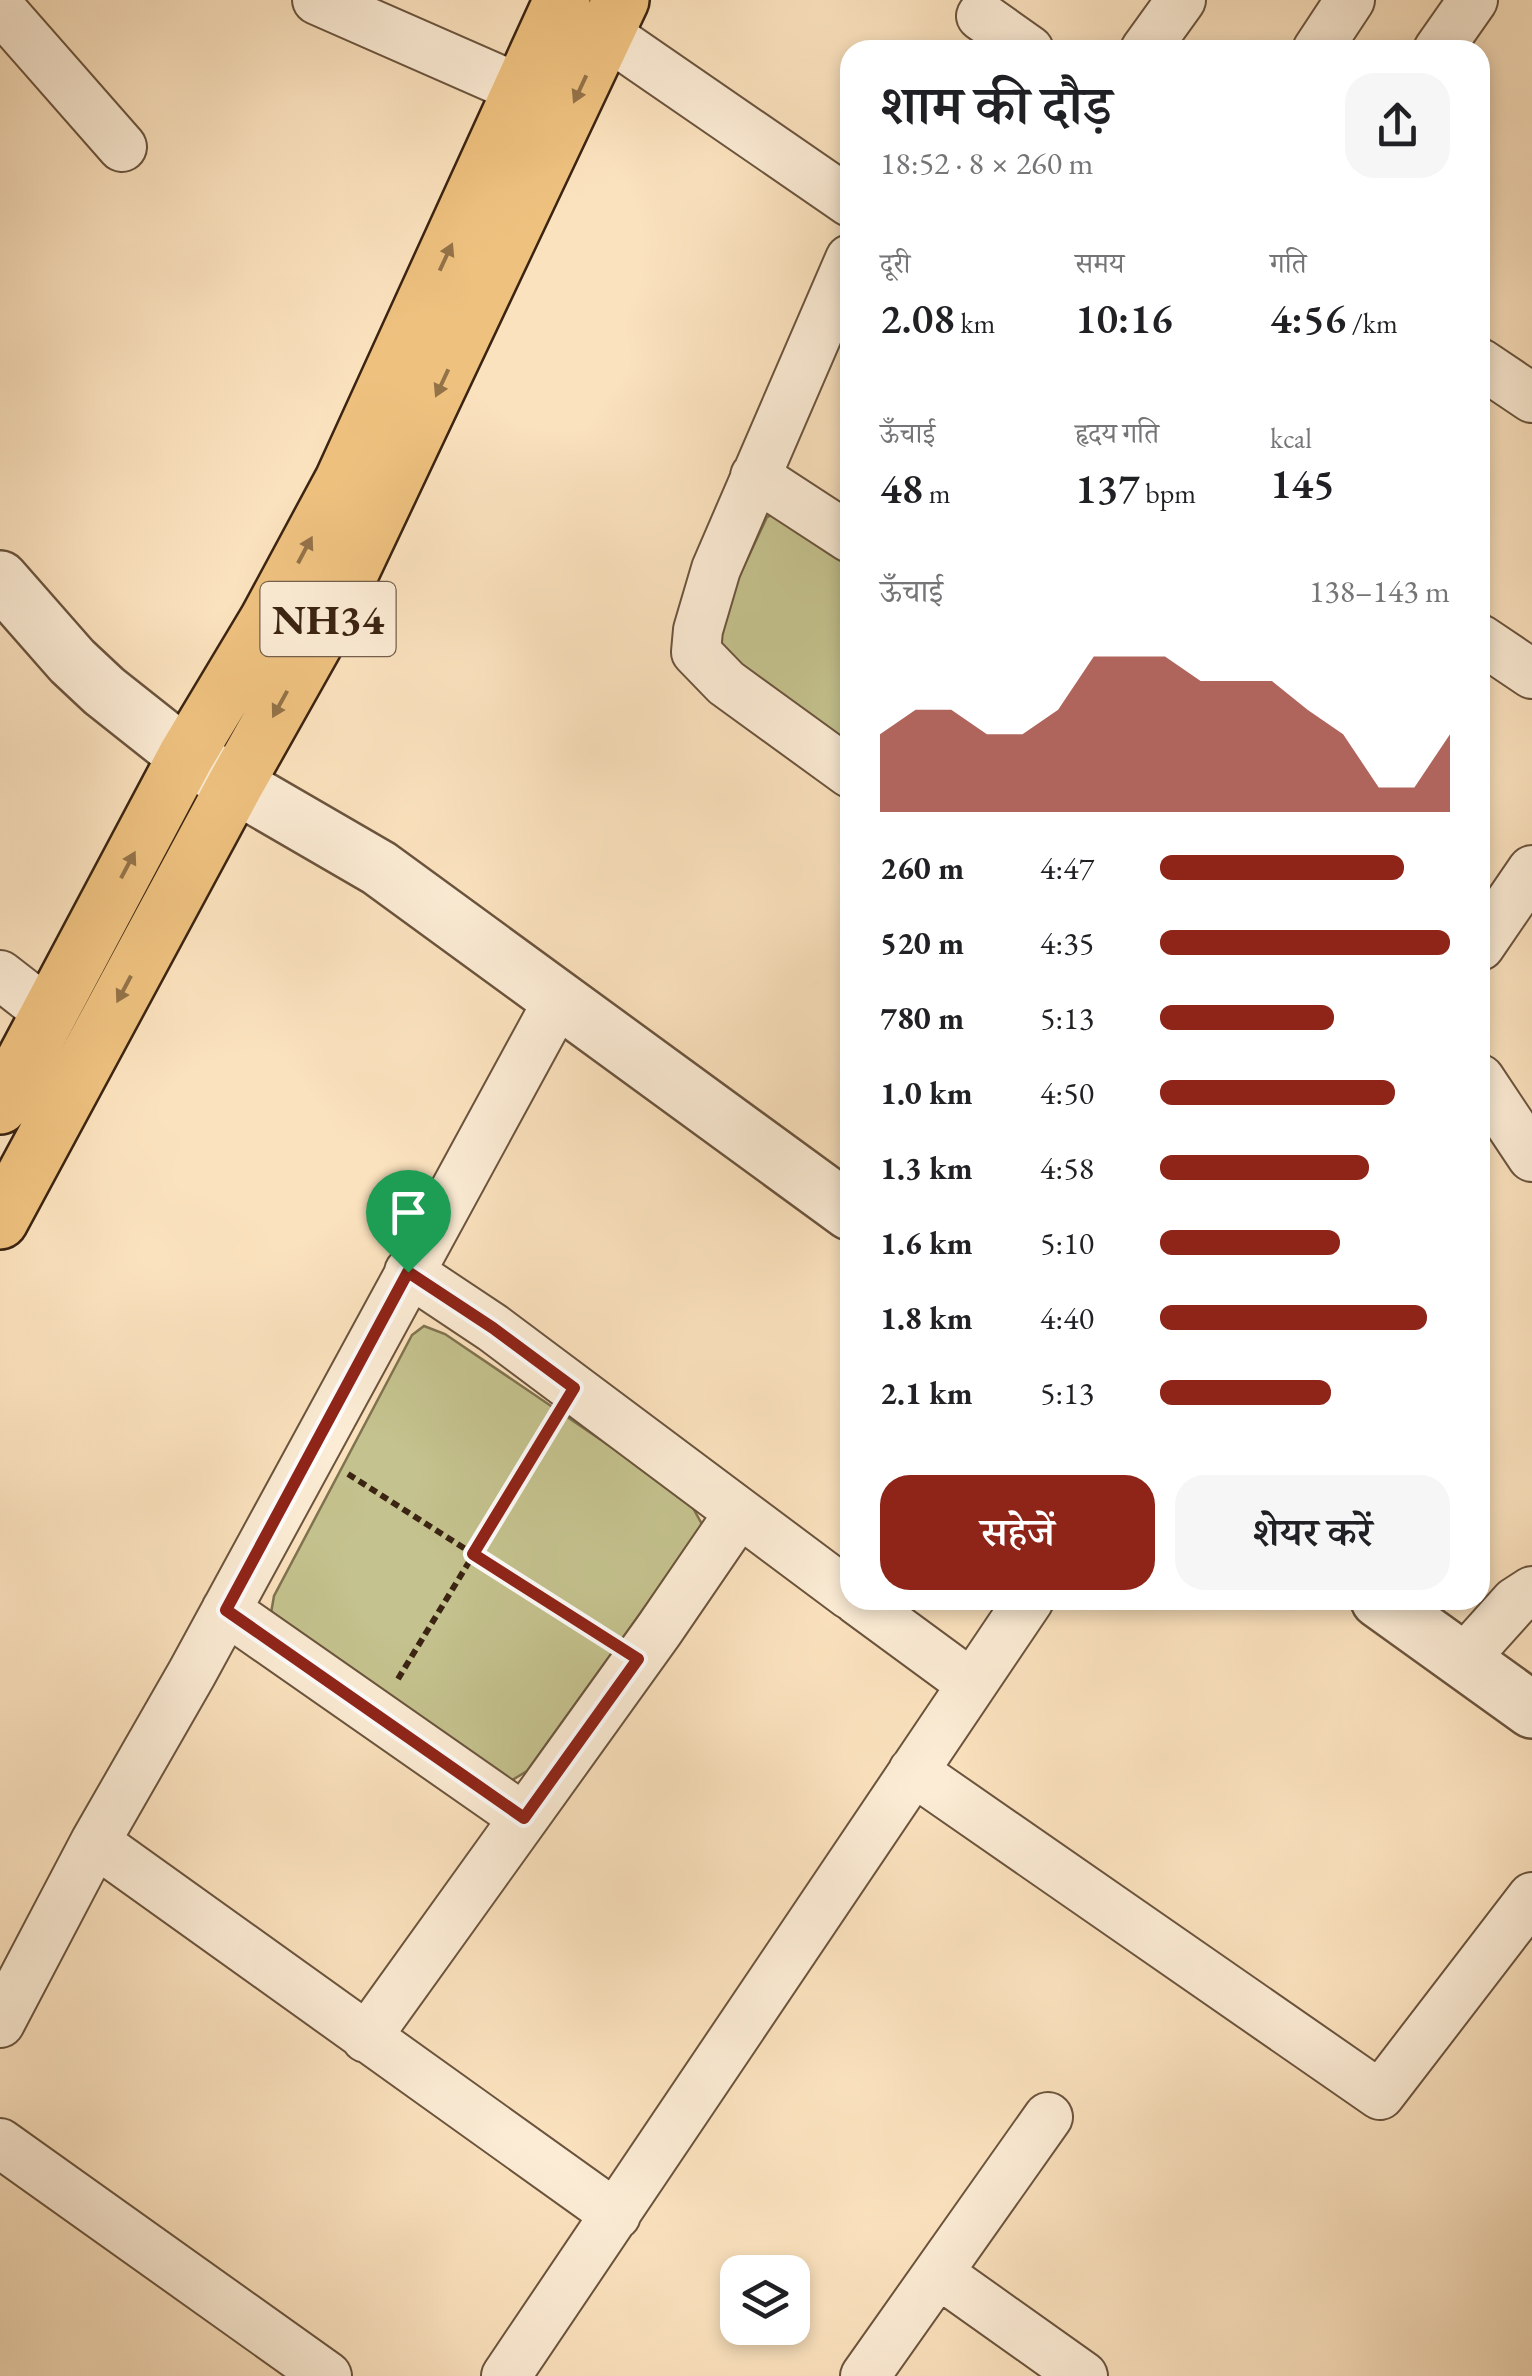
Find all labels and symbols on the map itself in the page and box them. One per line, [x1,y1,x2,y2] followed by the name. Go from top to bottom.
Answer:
[572,74,589,103] one-way arrow
[437,242,454,271] one-way arrow
[434,369,451,398] one-way arrow
[296,536,313,565] one-way arrow
[260,582,396,656] road number: NH34
[272,690,290,718] one-way arrow
[119,850,136,879] one-way arrow
[116,975,133,1004] one-way arrow
[366,1170,451,1273] pin

